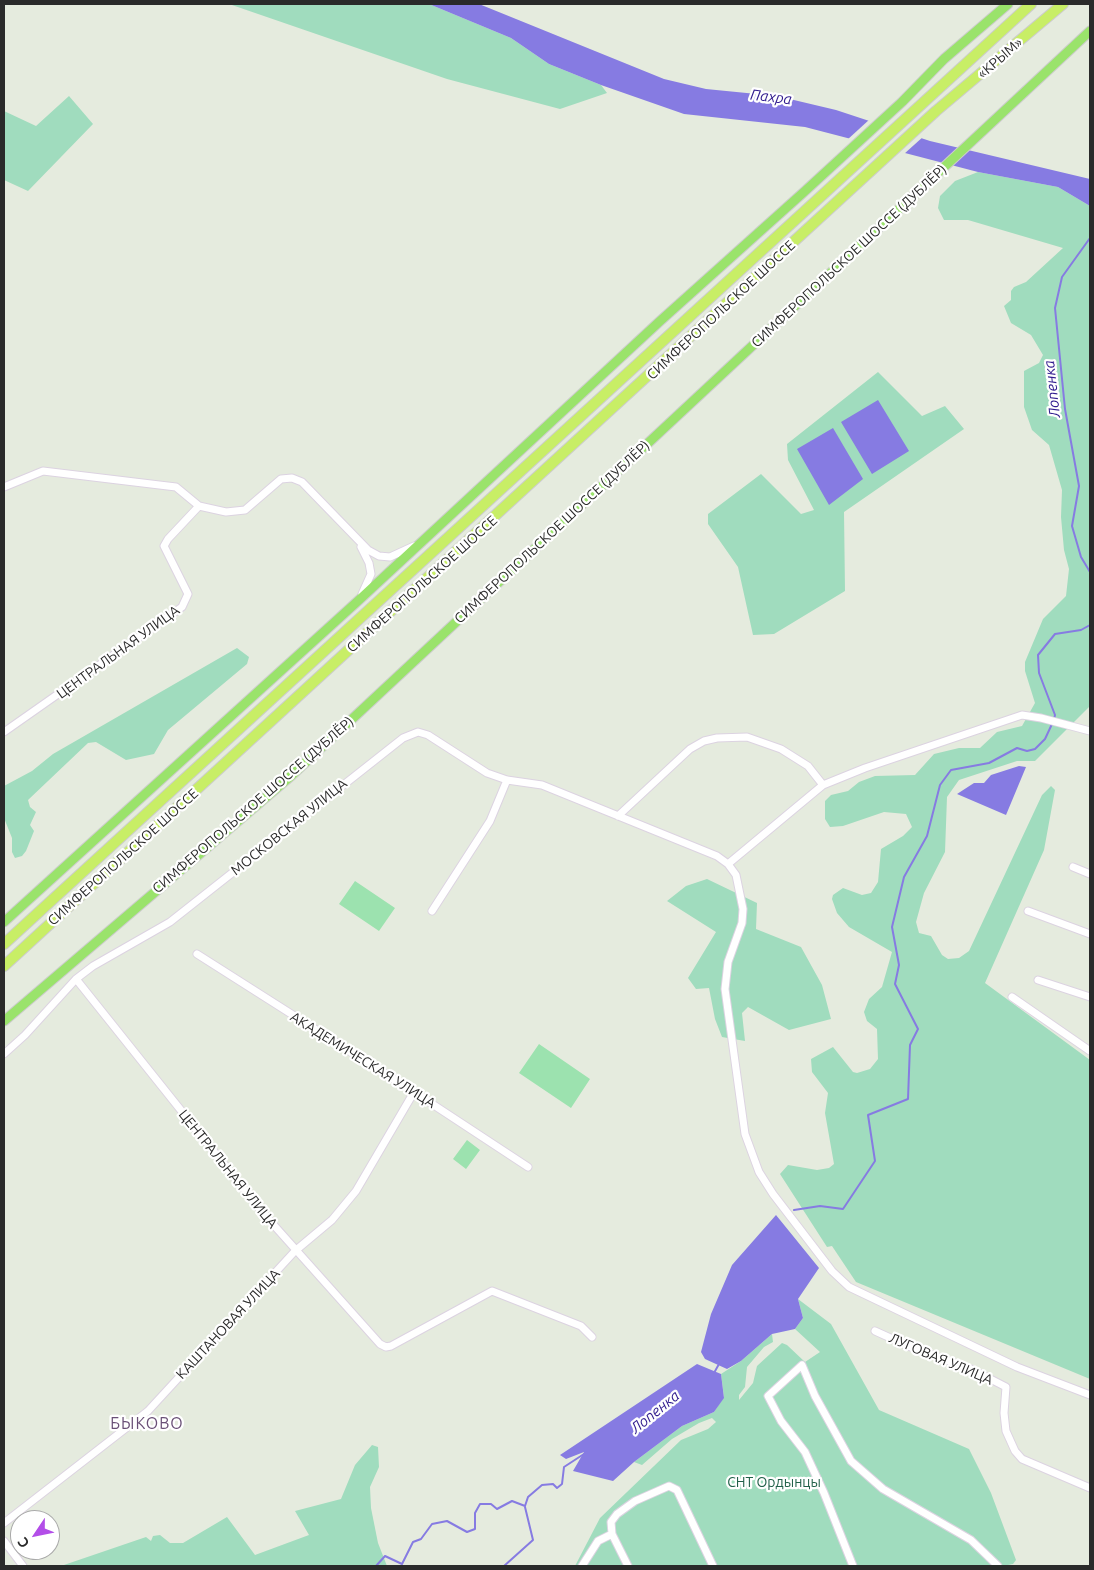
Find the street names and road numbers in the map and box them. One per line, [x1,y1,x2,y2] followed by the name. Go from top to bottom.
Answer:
[974,34,1026,82] street label: «КРЫМ»
[748,161,950,351] street label: СИМФЕРОПОЛЬСКОЕ ШОССЕ (ДУБЛЁР)
[643,237,799,383] street label: СИМФЕРОПОЛЬСКОЕ ШОССЕ
[451,437,653,627] street label: СИМФЕРОПОЛЬСКОЕ ШОССЕ (ДУБЛЁР)
[343,512,501,656] street label: СИМФЕРОПОЛЬСКОЕ ШОССЕ
[53,602,183,702] street label: ЦЕНТРАЛЬНАЯ УЛИЦА
[149,713,357,897] street label: СИМФЕРОПОЛЬСКОЕ ШОССЕ (ДУБЛЁР)
[228,775,350,879] street label: МОСКОВСКАЯ УЛИЦА
[44,785,202,929] street label: СИМФЕРОПОЛЬСКОЕ ШОССЕ
[287,1008,439,1112] street label: АКАДЕМИЧЕСКАЯ УЛИЦА
[175,1106,281,1232] street label: ЦЕНТРАЛЬНАЯ УЛИЦА
[173,1265,283,1383] street label: КАШТАНОВАЯ УЛИЦА
[886,1330,996,1388] street label: ЛУГОВАЯ УЛИЦА

